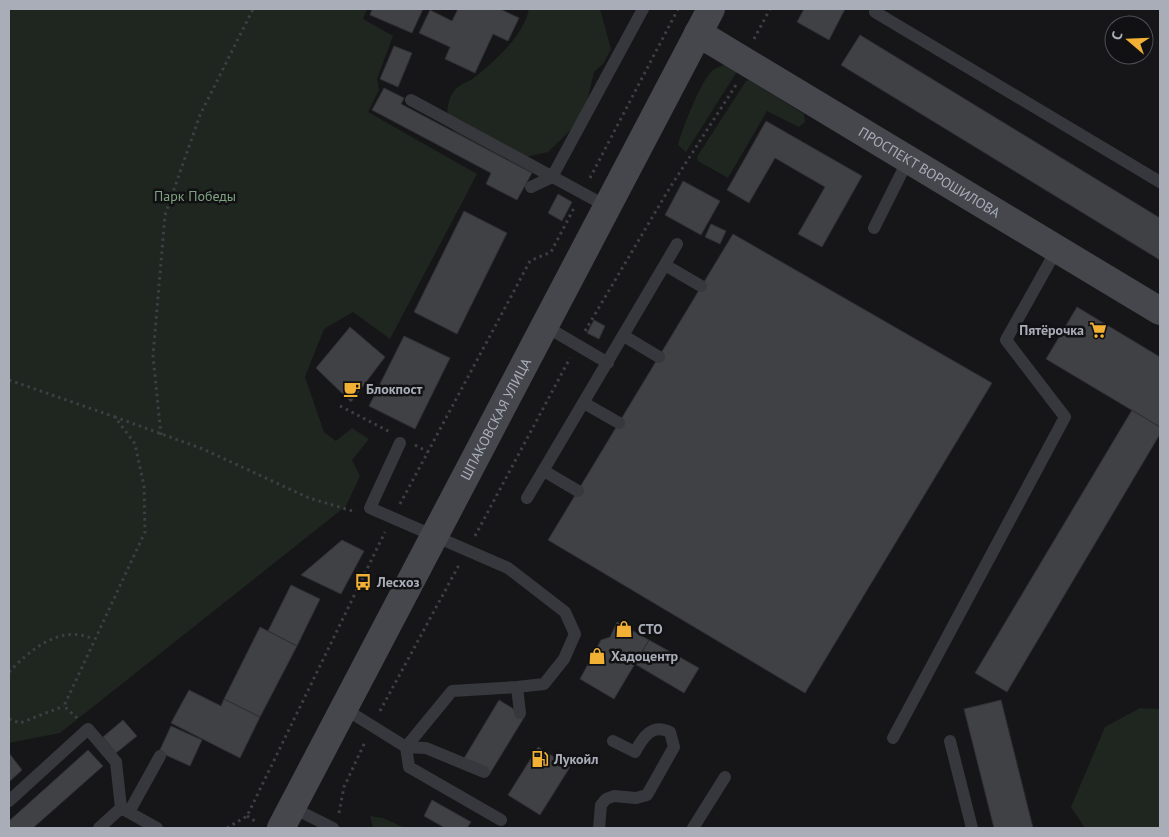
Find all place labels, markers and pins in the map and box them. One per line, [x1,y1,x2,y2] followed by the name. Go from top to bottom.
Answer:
[1088,320,1108,340] supermarket icon: Пятёрочка
[1019,321,1084,339] place label: Пятёрочка
[342,379,362,399] cafe icon: Блокпост
[366,380,423,398] place label: Блокпост
[353,572,373,592] bus stop icon: Лесхоз
[376,573,419,591] place label: Лесхоз
[614,619,634,639] shop icon: СТО
[638,620,663,638] place label: СТО
[587,646,607,666] shop icon: Хадоцентр
[611,647,679,665] place label: Хадоцентр
[530,749,550,769] fuel station icon: Лукойл
[553,750,598,768] place label: Лукойл

